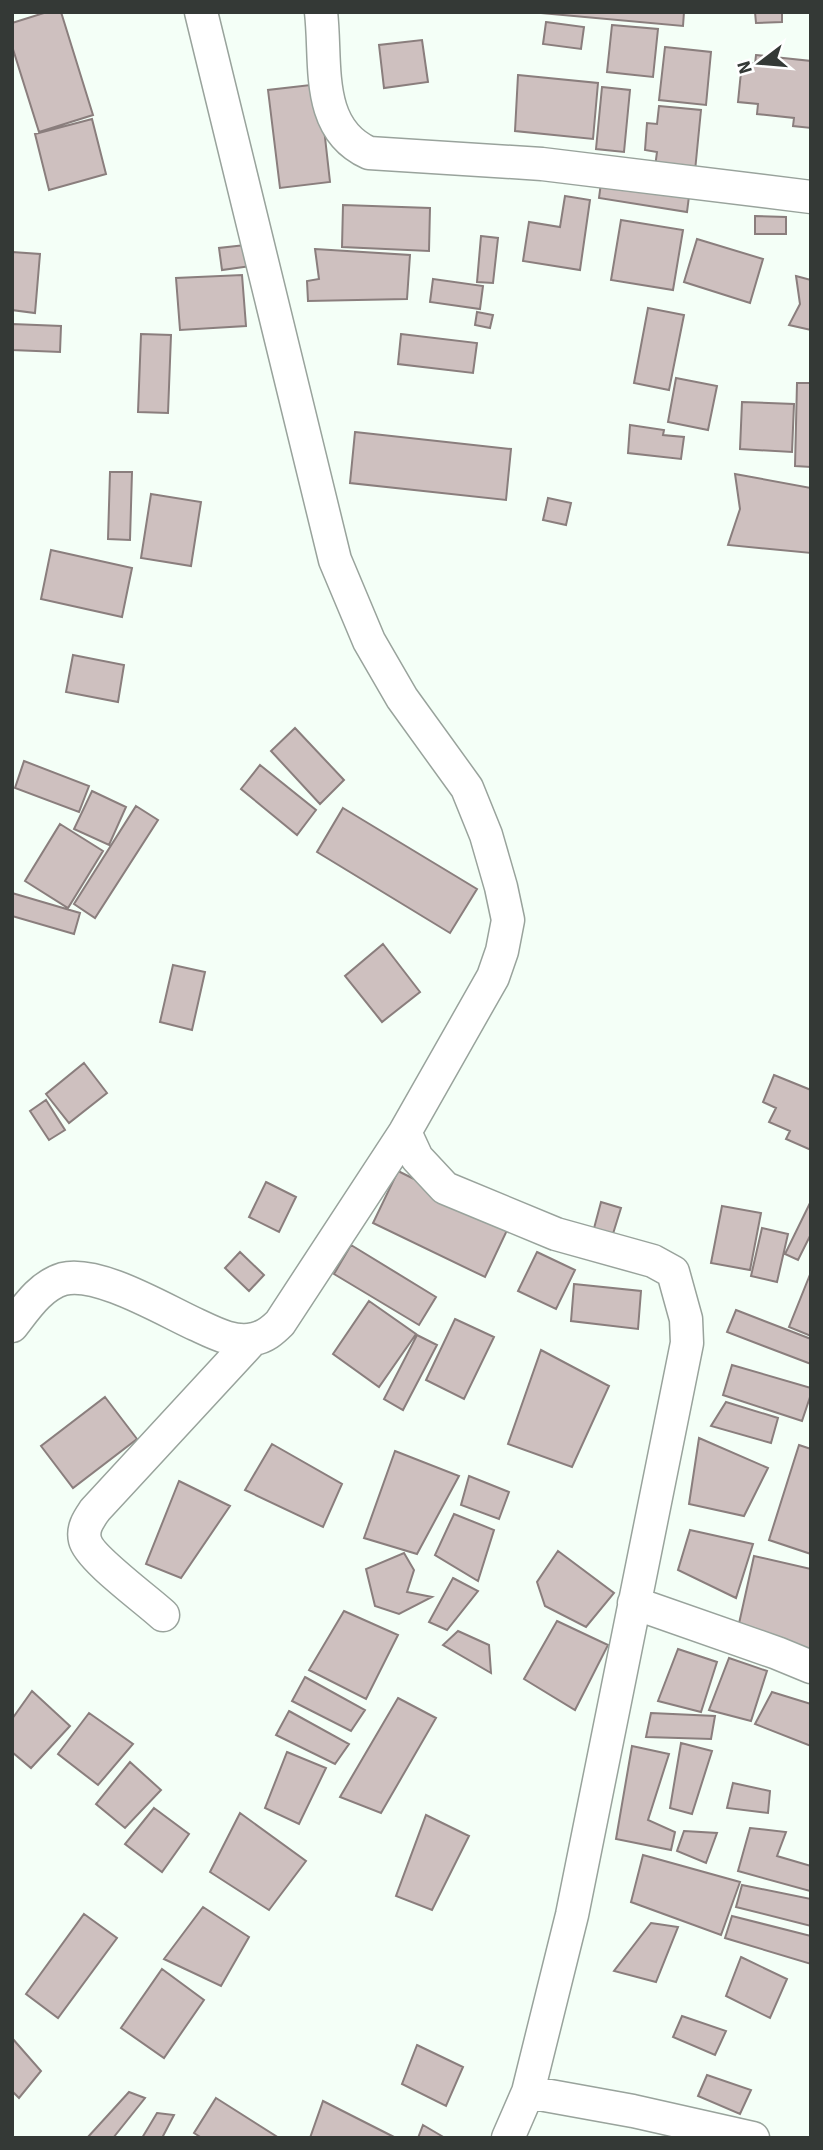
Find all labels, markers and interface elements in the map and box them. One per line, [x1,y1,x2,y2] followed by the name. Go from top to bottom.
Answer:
[725,28,795,98] north arrow
[730,57,760,77] text: N

